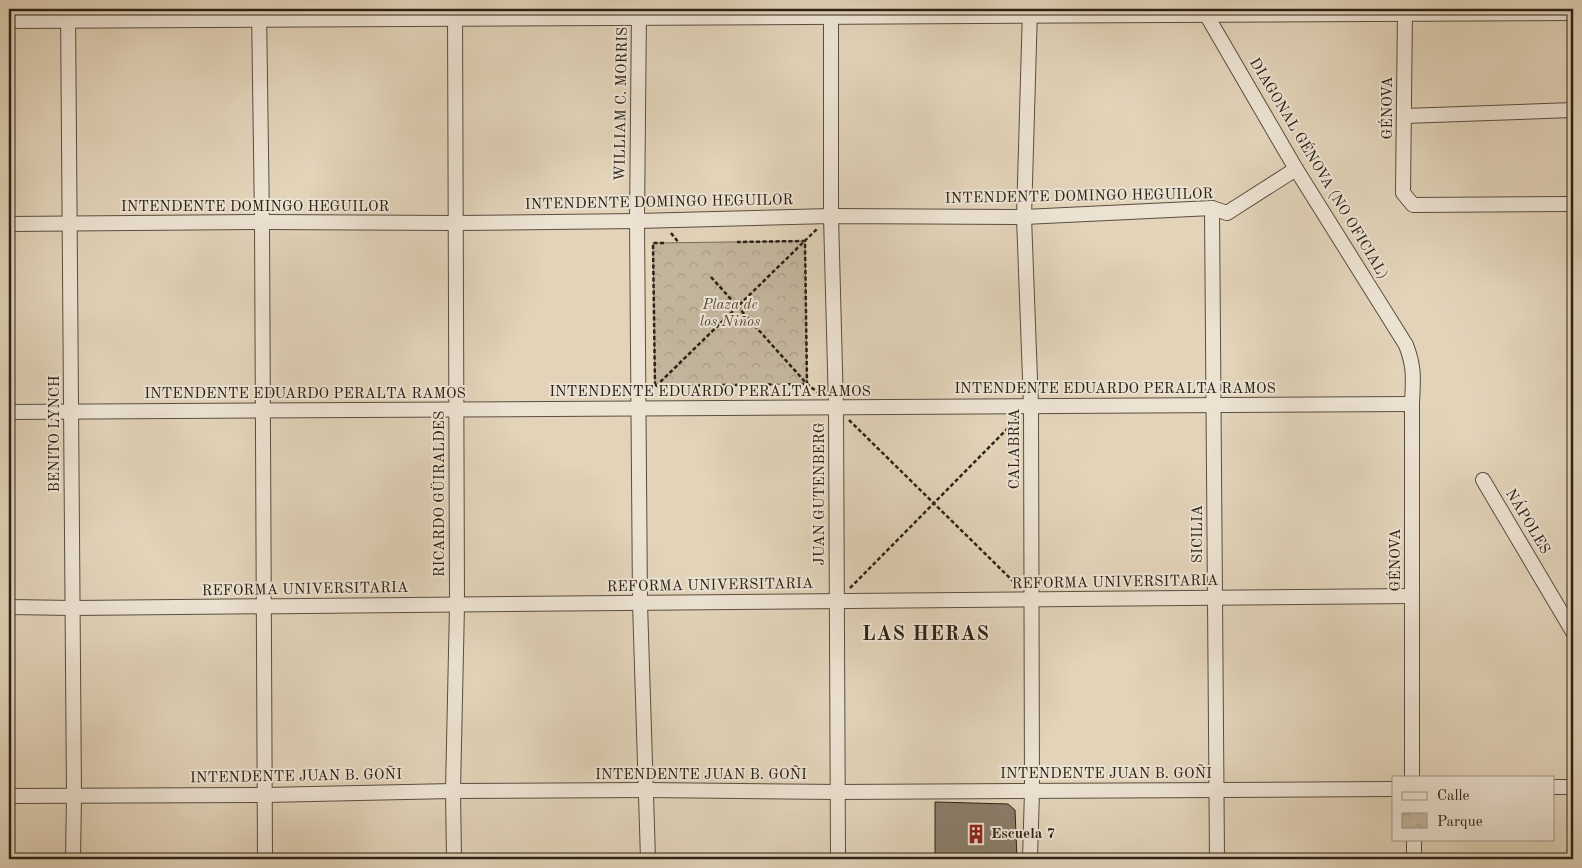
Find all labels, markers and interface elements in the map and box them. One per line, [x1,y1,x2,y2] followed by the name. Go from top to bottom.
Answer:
[613,27,631,181] street label: WILLIAM C. MORRIS
[1246,54,1393,282] street label: DIAGONAL GÉNOVA (NO OFICIAL)
[1378,76,1396,139] street label: GÉNOVA
[945,187,1214,207] street label: INTENDENTE DOMINGO HEGUILOR
[525,193,794,213] street label: INTENDENTE DOMINGO HEGUILOR
[121,200,390,215] street label: INTENDENTE DOMINGO HEGUILOR
[700,298,760,330] park label: Plaza de los Niños
[48,375,63,493] street label: BENITO LYNCH
[954,382,1276,397] street label: INTENDENTE EDUARDO PERALTA RAMOS
[549,385,871,400] street label: INTENDENTE EDUARDO PERALTA RAMOS
[144,387,466,402] street label: INTENDENTE EDUARDO PERALTA RAMOS
[1008,408,1023,489] street label: CALABRIA
[430,411,448,577] street label: RICARDO GÜIRALDES
[813,422,828,565] street label: JUAN GUTENBERG
[1502,485,1555,557] street label: NÁPOLES
[1191,504,1206,563] street label: SICILIA
[1386,528,1404,591] street label: GÉNOVA
[1011,574,1219,592] street label: REFORMA UNIVERSITARIA
[606,577,814,595] street label: REFORMA UNIVERSITARIA
[201,581,409,599] street label: REFORMA UNIVERSITARIA
[862,625,990,645] district label: LAS HERAS
[1000,764,1212,782] street label: INTENDENTE JUAN B. GOÑI
[190,765,402,786] street label: INTENDENTE JUAN B. GOÑI
[595,765,807,783] street label: INTENDENTE JUAN B. GOÑI
[1392,776,1554,840] legend
[1437,789,1470,804] text: Calle
[1437,815,1483,830] text: Parque
[965,823,987,845] building icon: Escuela 7
[991,827,1055,842] place label: Escuela 7

